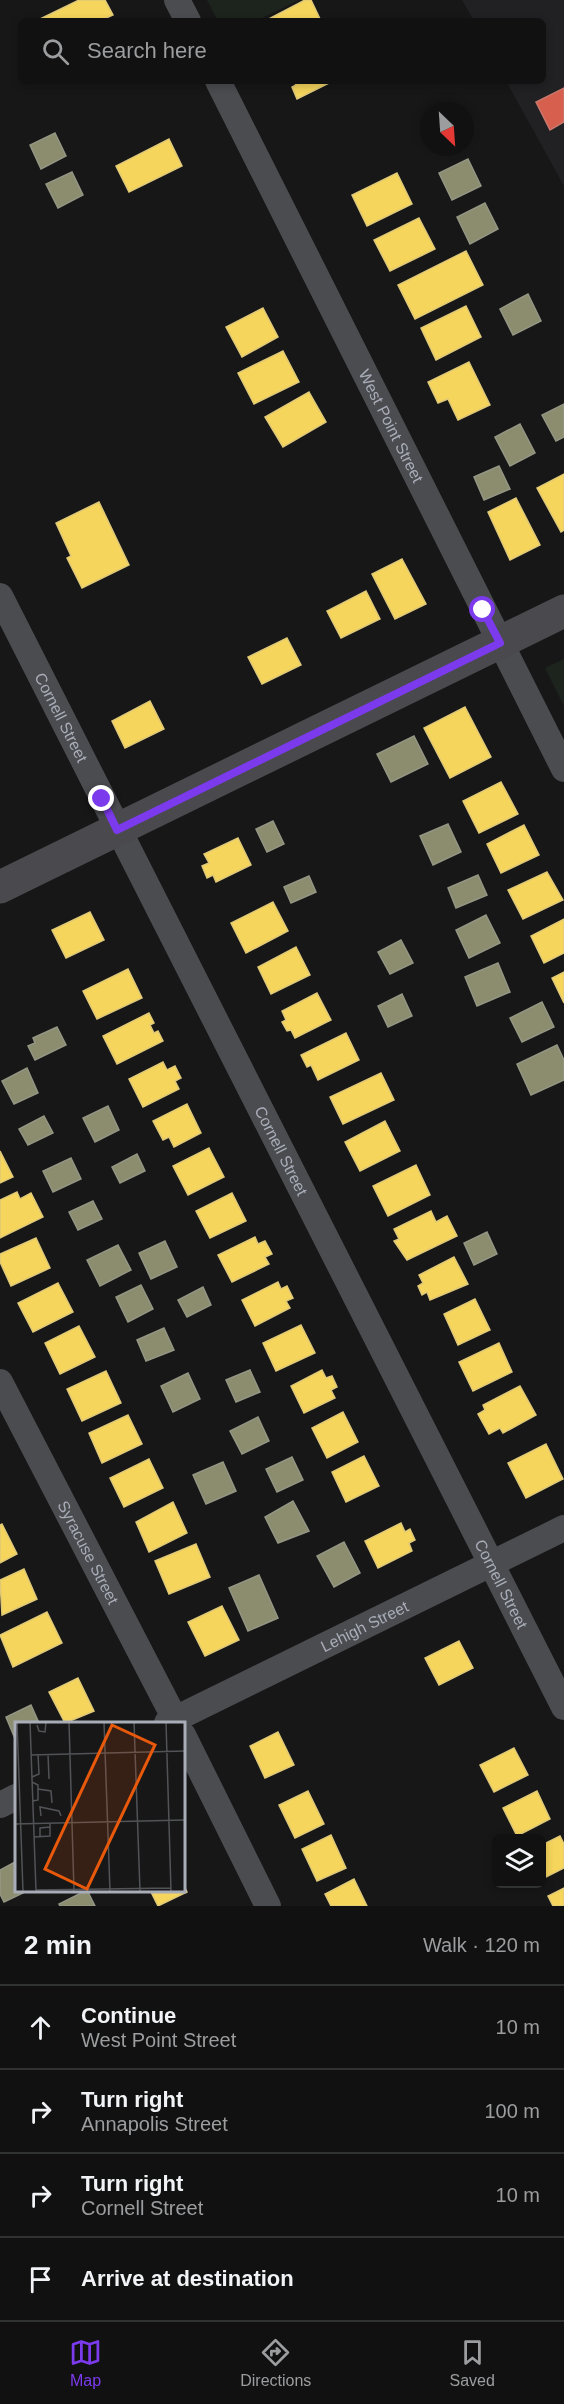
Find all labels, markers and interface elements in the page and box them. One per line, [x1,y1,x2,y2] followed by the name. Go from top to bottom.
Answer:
[18,18,546,84] search box
[39,35,72,68] icon: search
[87,38,207,63] text: Search here
[420,102,474,156] north arrow
[356,367,427,486] street label: West Point Street
[469,596,495,622] route start
[32,670,92,765] street label: Cornell Street
[88,785,114,811] route end
[252,1103,312,1199] street label: Cornell Street
[55,1498,122,1607] street label: Syracuse Street
[472,1536,532,1632] street label: Cornell Street
[318,1597,411,1655] street label: Lehigh Street
[15,1722,184,1891] inset map
[492,1834,546,1888] map controls
[492,1834,546,1888] button: layers
[24,1930,92,1960] text: 2 min
[423,1934,540,1956] text: Walk · 120 m
[81,2003,176,2028] text: Continue
[24,2011,57,2044] icon: ahead
[496,2016,540,2038] text: 10 m
[81,2029,236,2051] text: West Point Street
[81,2087,183,2112] text: Turn right
[24,2095,57,2128] icon: right
[484,2100,540,2122] text: 100 m
[81,2113,228,2135] text: Annapolis Street
[81,2171,183,2196] text: Turn right
[24,2179,57,2212] icon: right
[496,2184,540,2206] text: 10 m
[81,2197,203,2219] text: Cornell Street
[24,2263,57,2296] icon: arrive
[81,2266,294,2291] text: Arrive at destination
[69,2336,102,2390] tab: Map
[240,2336,311,2390] tab: Directions
[450,2336,495,2390] tab: Saved

